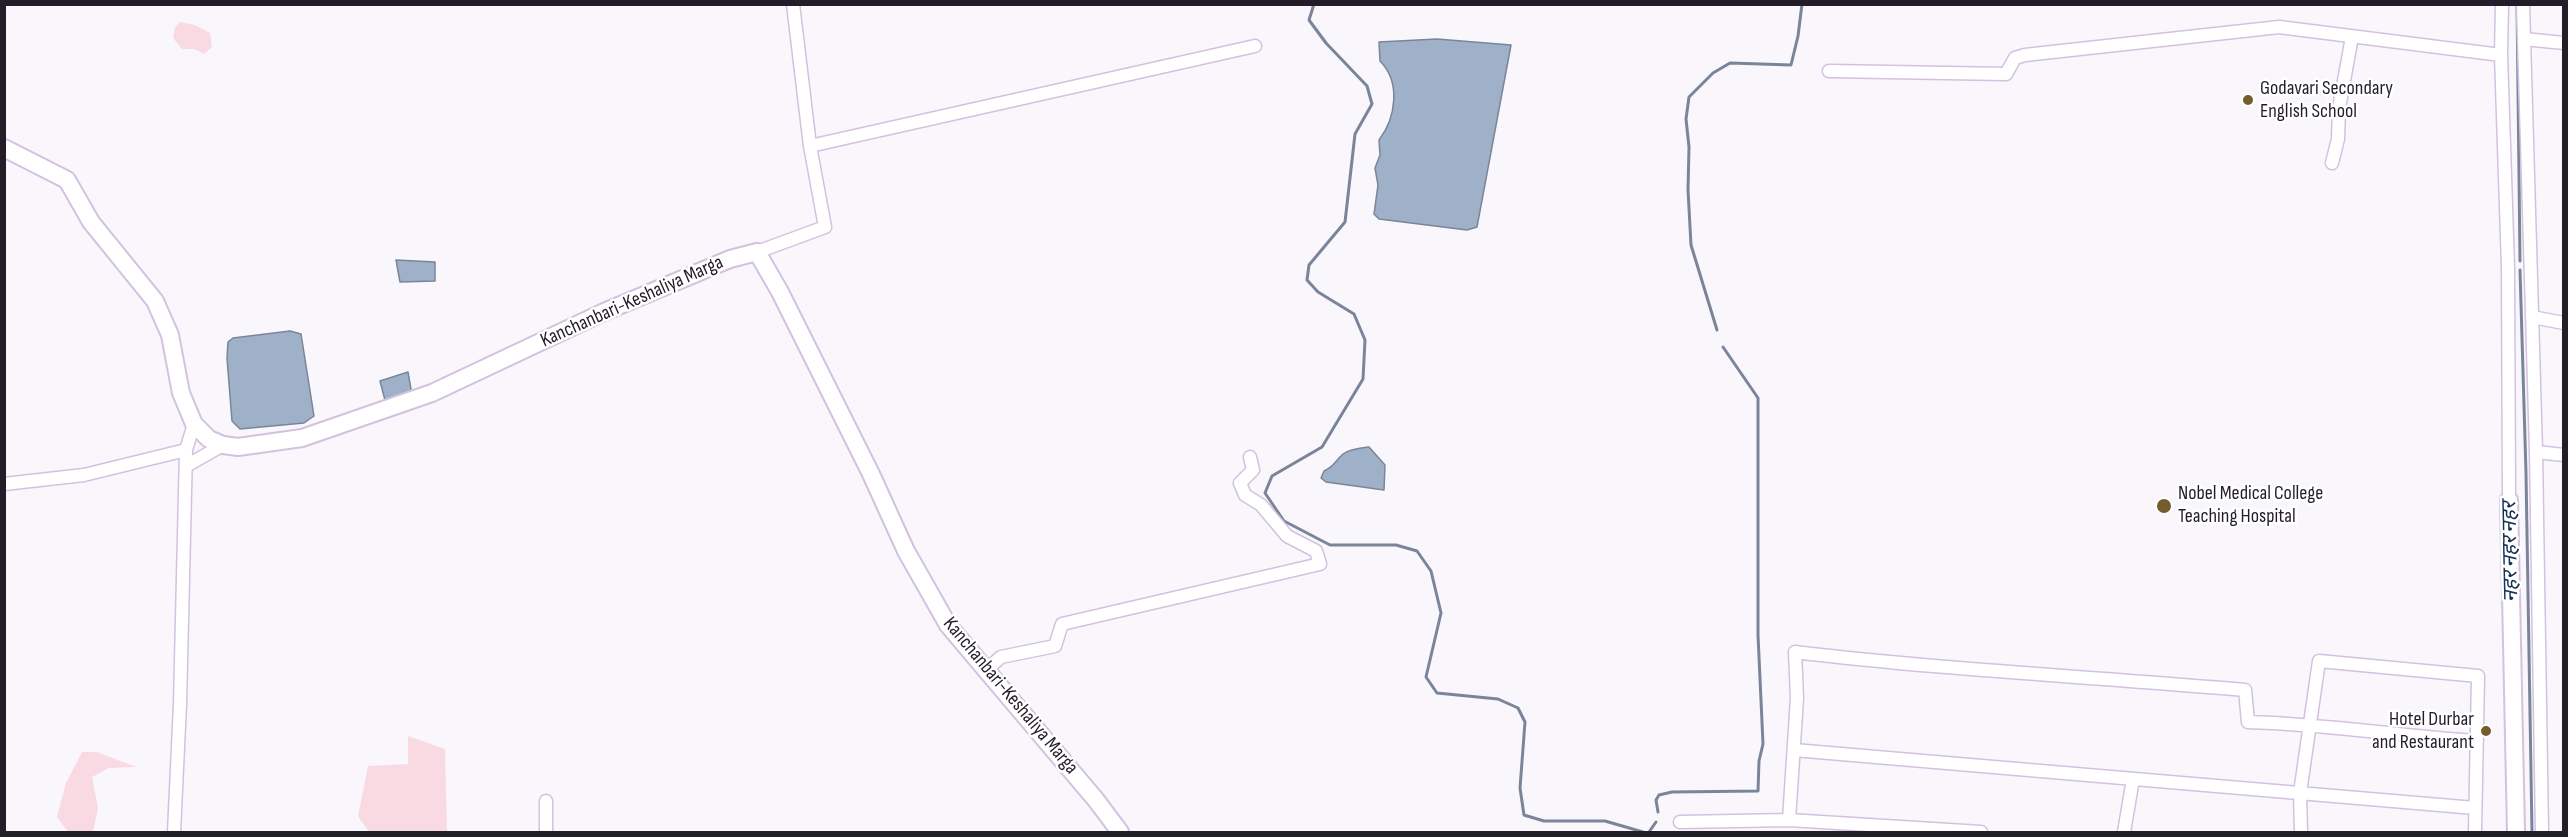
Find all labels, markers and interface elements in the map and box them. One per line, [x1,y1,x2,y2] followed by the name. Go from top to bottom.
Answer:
[2260,77,2393,124] place label: Godavari Secondary English School
[2241,93,2255,107] marker: Godavari Secondary English School
[537,251,727,353] street label: Kanchanbari-Keshaliya Marga
[2178,482,2323,529] place label: Nobel Medical College Teaching Hospital
[2155,497,2173,515] marker: Nobel Medical College Teaching Hospital
[2498,501,2524,603] water label: नहर नहर नहर
[937,613,1083,779] street label: Kanchanbari-Keshaliya Marga
[2372,708,2474,755] place label: Hotel Durbar and Restaurant
[2479,724,2493,738] marker: Hotel Durbar and Restaurant

